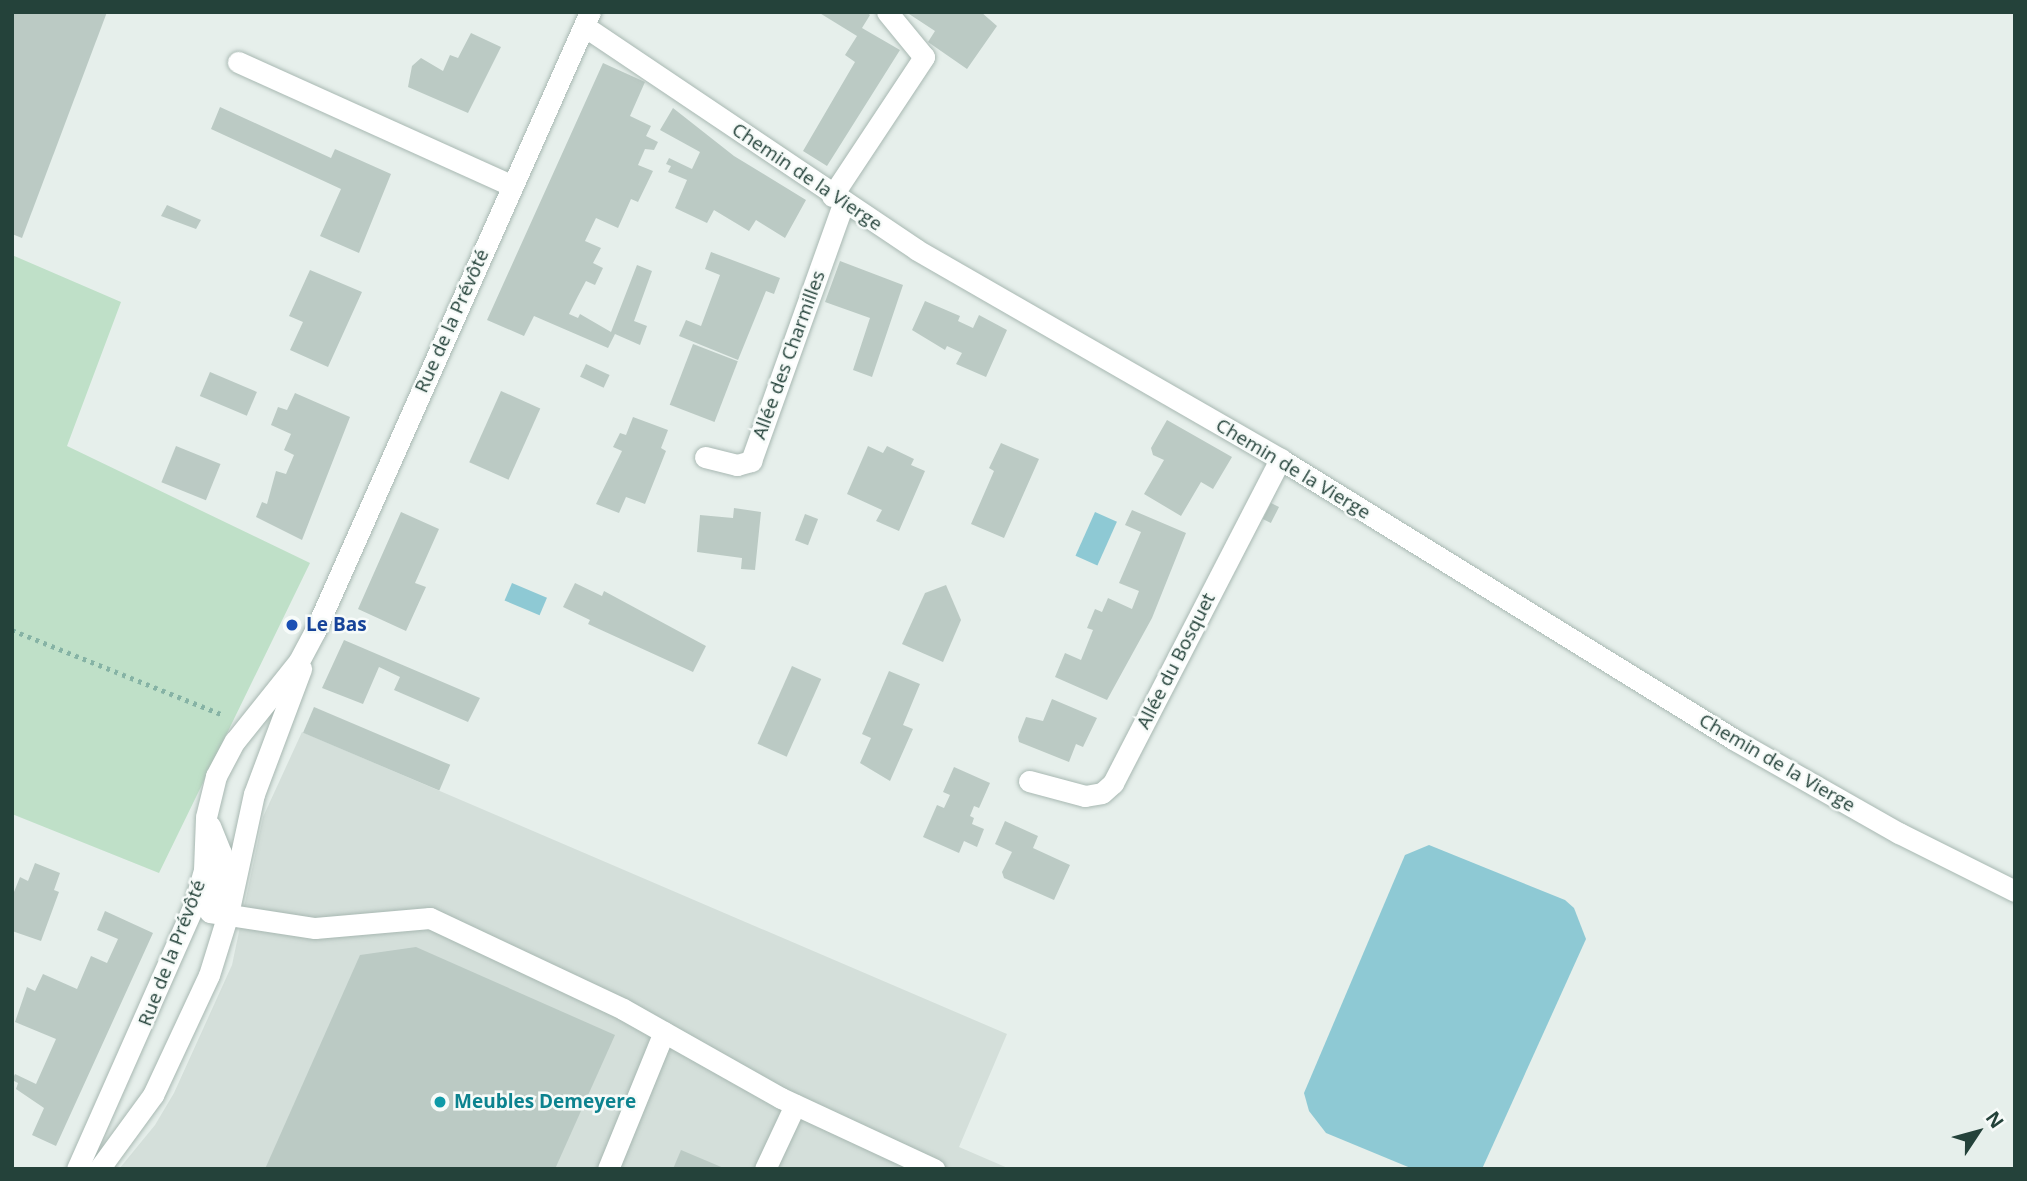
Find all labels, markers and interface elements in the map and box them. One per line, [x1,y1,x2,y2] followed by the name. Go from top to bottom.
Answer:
[728,118,886,236] street label: Chemin de la Vierge
[410,246,494,396] street label: Rue de la Prévôté
[748,268,830,442] street label: Allée des Charmilles
[1212,414,1374,524] street label: Chemin de la Vierge
[1132,589,1220,733] street label: Allée du Bosquet
[306,614,367,636] place label: Le Bas
[284,617,300,633] marker: Le Bas
[1695,709,1859,817] street label: Chemin de la Vierge
[134,877,210,1029] street label: Rue de la Prévôté
[454,1091,636,1113] place label: Meubles Demeyere
[432,1094,448,1110] marker: Meubles Demeyere
[1943,1097,2013,1167] north arrow
[1980,1106,2010,1134] text: N

